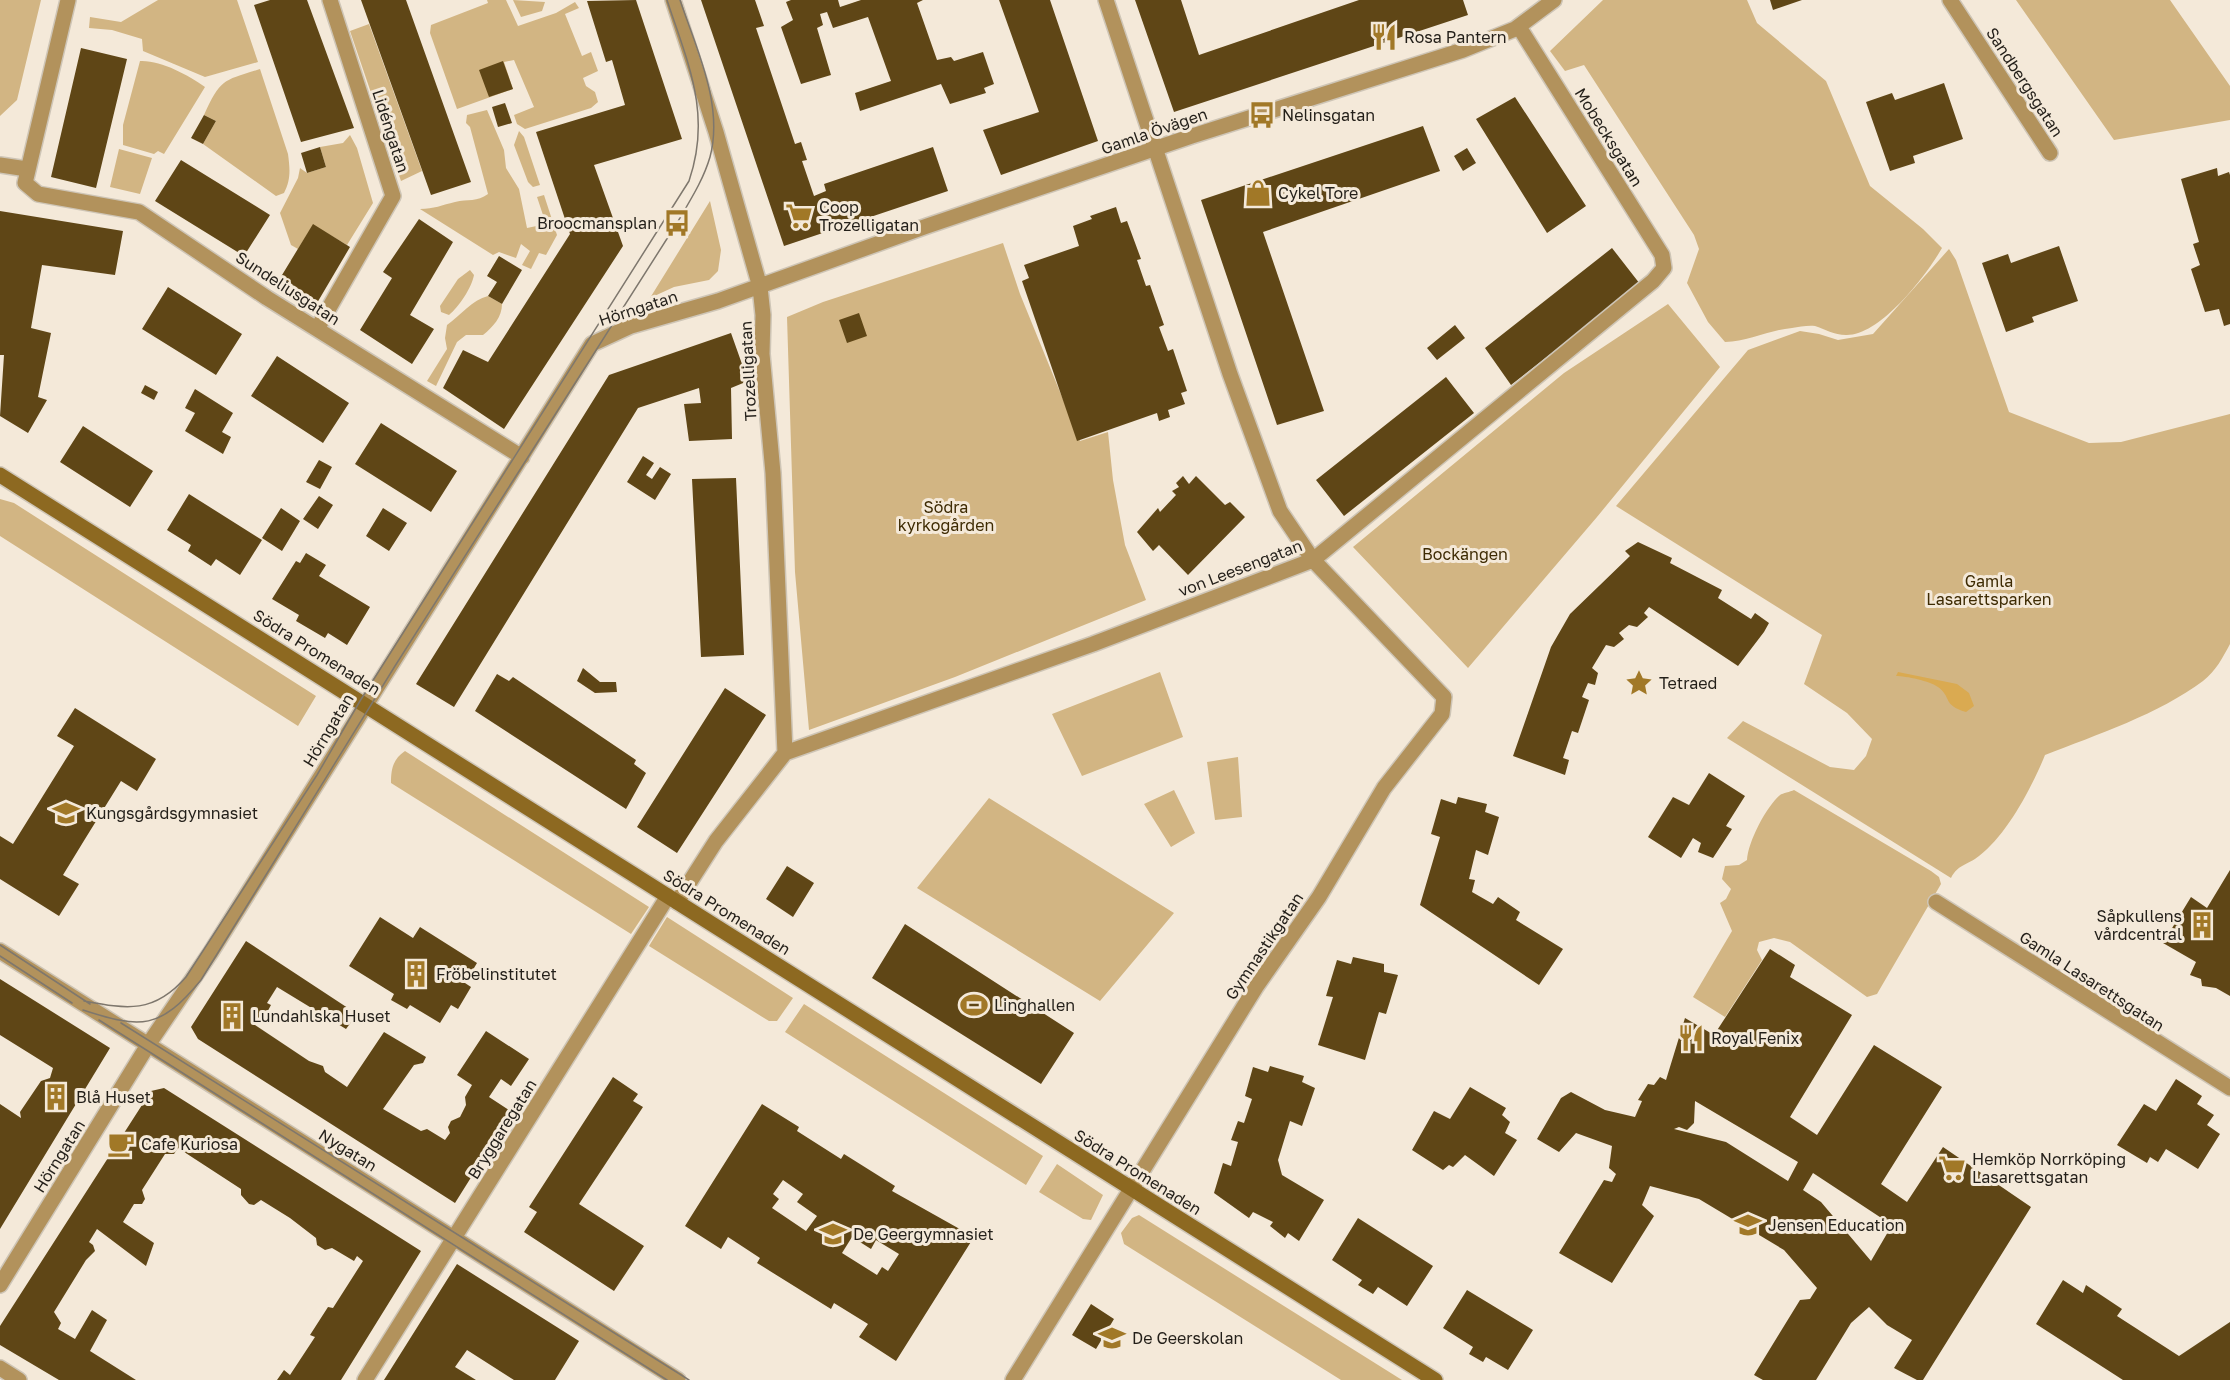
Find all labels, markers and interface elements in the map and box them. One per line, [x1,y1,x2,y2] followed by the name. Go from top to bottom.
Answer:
[1369,22,1399,52] restaurant icon: Rosa Pantern
[1982,24,2068,140] street label: Sandbergsgatan
[1404,27,1507,47] place label: Rosa Pantern
[1571,84,1647,190] street label: Mobecksgatan
[368,87,414,175] street label: Lidéngatan
[1247,100,1277,130] bus stop icon: Nelinsgatan
[1098,103,1210,159] street label: Gamla Övägen
[1282,105,1375,125] place label: Nelinsgatan
[1243,178,1273,208] shop icon: Cykel Tore
[1278,183,1358,203] place label: Cykel Tore
[819,197,919,235] place label: Coop Trozelligatan
[784,201,814,231] supermarket icon: Coop Trozelligatan
[662,208,692,238] bus stop icon: Broocmansplan
[537,213,657,233] place label: Broocmansplan
[232,247,344,329] street label: Sundeliusgatan
[596,286,680,330] street label: Hörngatan
[735,320,761,422] street label: Trozelligatan
[898,497,994,535] park label: Södra kyrkogården
[1175,535,1305,601] street label: von Leesengatan
[1422,544,1508,564] park label: Bockängen
[1926,571,2052,609] park label: Gamla Lasarettsparken
[250,605,384,699] street label: Södra Promenaden
[1624,668,1654,698] place icon: Tetraed
[1659,673,1717,693] place label: Tetraed
[298,690,358,770] street label: Hörngatan
[51,798,81,828] school or university icon: Kungsgårdsgymnasiet
[86,803,258,823] place label: Kungsgårdsgymnasiet
[660,865,794,959] street label: Södra Promenaden
[1221,889,1307,1003] street label: Gymnastikgatan
[2094,906,2182,944] place label: Såpkullens vårdcentral
[2187,910,2217,940] building icon: Såpkullens vårdcentral
[2016,927,2168,1035] street label: Gamla Lasarettsgatan
[401,959,431,989] building icon: Fröbelinstitutet
[436,964,557,984] place label: Fröbelinstitutet
[959,990,989,1020] sports icon: Linghallen
[994,995,1075,1015] place label: Linghallen
[217,1001,247,1031] building icon: Lundahlska Huset
[252,1006,391,1026] place label: Lundahlska Huset
[1676,1023,1706,1053] restaurant icon: Royal Fenix
[1711,1028,1799,1048] place label: Royal Fenix
[463,1075,541,1183] street label: Bryggaregatan
[41,1082,71,1112] building icon: Blå Huset
[76,1087,151,1107] place label: Blå Huset
[29,1116,89,1196] street label: Hörngatan
[315,1124,381,1176] street label: Nygatan
[1071,1125,1205,1219] street label: Södra Promenaden
[106,1129,136,1159] cafe icon: Cafe Kuriosa
[141,1134,238,1154] place label: Cafe Kuriosa
[1972,1149,2126,1187] place label: Hemköp Norrköping Lasarettsgatan
[1937,1153,1967,1183] supermarket icon: Hemköp Norrköping Lasarettsgatan
[1733,1210,1763,1240] school or university icon: Jensen Education
[1768,1215,1904,1235] place label: Jensen Education
[818,1219,848,1249] school or university icon: De Geergymnasiet
[853,1224,994,1244] place label: De Geergymnasiet
[1097,1323,1127,1353] school or university icon: De Geerskolan
[1132,1328,1243,1348] place label: De Geerskolan

